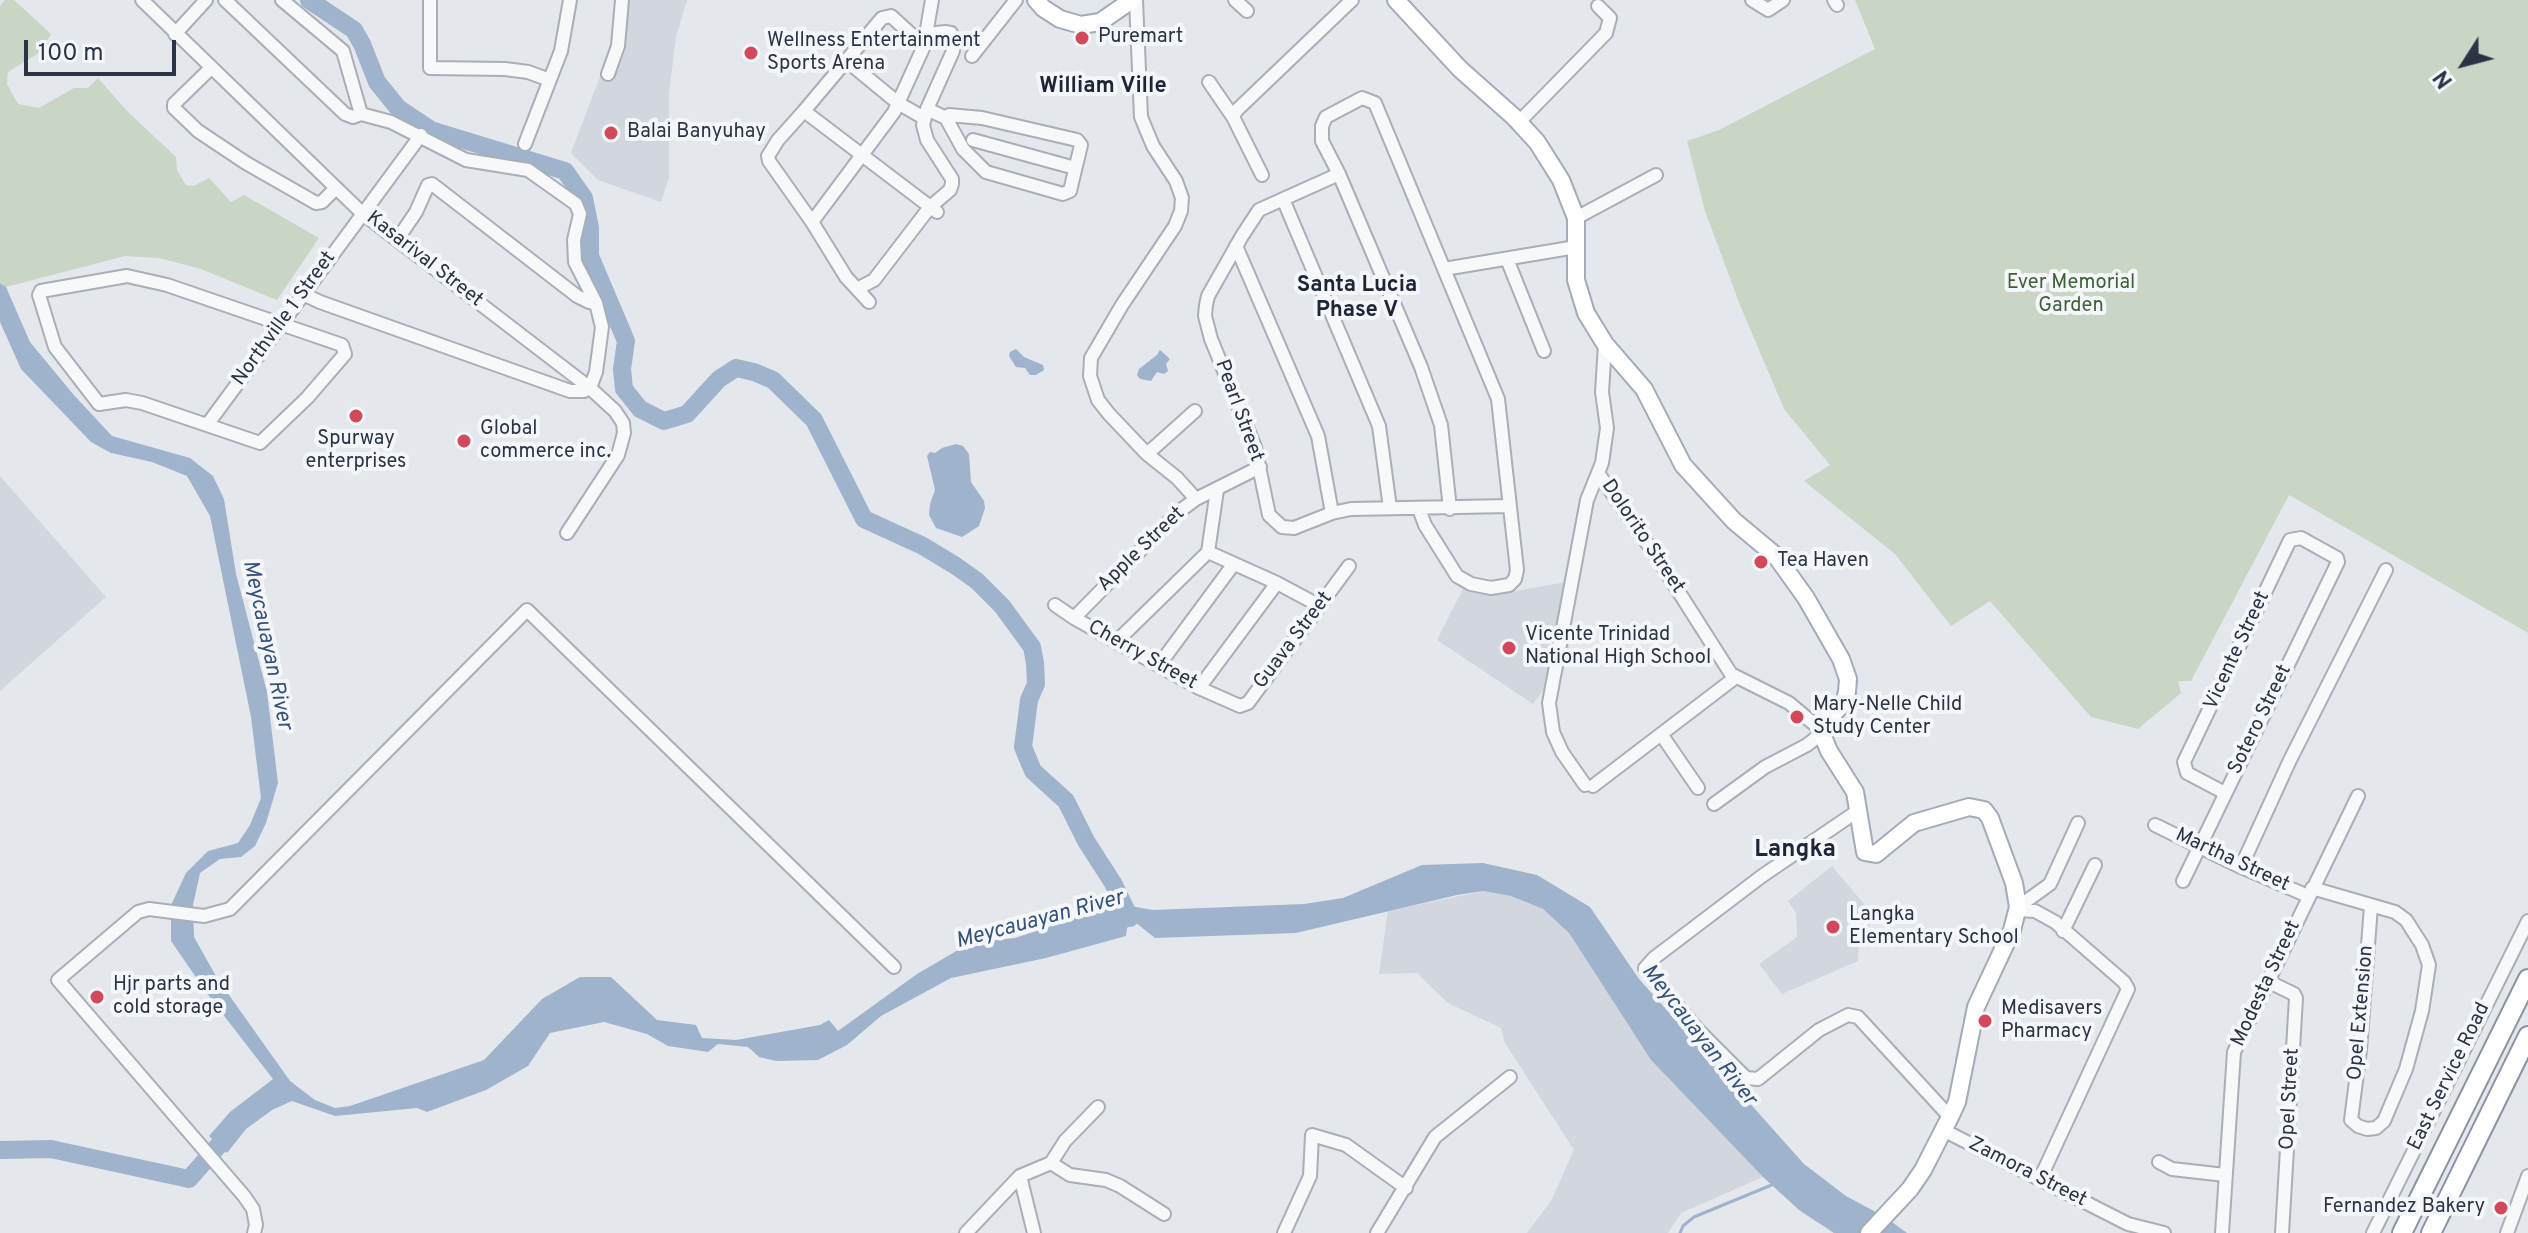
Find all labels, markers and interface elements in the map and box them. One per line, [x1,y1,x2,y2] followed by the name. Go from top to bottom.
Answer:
[28,24,180,74] scale bar
[2424,24,2504,104] north arrow
[1098,26,1183,50] place label: Puremart
[1073,29,1091,47] marker: Puremart
[767,30,981,77] place label: Wellness Entertainment Sports Arena
[38,39,104,69] text: 100 m
[742,44,760,62] marker: Wellness Entertainment Sports Arena
[2429,64,2460,93] text: N
[1039,75,1167,101] district label: William Ville
[627,121,766,145] place label: Balai Banyuhay
[602,124,620,142] marker: Balai Banyuhay
[361,207,487,313] street label: Kasarival Street
[228,247,342,391] street label: Northville 1 Street
[2007,272,2135,319] park label: Ever Memorial Garden
[1297,274,1417,326] district label: Santa Lucia Phase V
[1208,357,1268,465] street label: Pearl Street
[347,407,365,425] marker: Spurway enterprises
[480,418,611,465] place label: Global commerce inc.
[306,428,406,475] place label: Spurway enterprises
[455,432,473,450] marker: Global commerce inc.
[1595,476,1689,598] street label: Dolorito Street
[1093,503,1191,597] street label: Apple Street
[1777,550,1869,574] place label: Tea Haven
[1752,553,1770,571] marker: Tea Haven
[235,558,297,732] water label: Meycauayan River
[1250,588,1338,694] street label: Guava Street
[2200,588,2276,714] street label: Vicente Street
[1083,616,1201,696] street label: Cherry Street
[1525,624,1711,671] place label: Vicente Trinidad National High School
[1500,639,1518,657] marker: Vicente Trinidad National High School
[2224,661,2298,779] street label: Sotero Street
[1813,694,1962,741] place label: Mary-Nelle Child Study Center
[1788,708,1806,726] marker: Mary-Nelle Child Study Center
[2171,824,2293,898] street label: Martha Street
[1754,837,1836,865] district label: Langka
[953,886,1127,956] water label: Meycauayan River
[1849,904,2019,951] place label: Langka Elementary School
[2227,917,2307,1051] street label: Modesta Street
[1824,918,1842,936] marker: Langka Elementary School
[2344,944,2380,1082] street label: Opel Extension
[1634,960,1762,1112] water label: Meycauayan River
[113,974,230,1021] place label: Hjr parts and cold storage
[88,988,106,1006] marker: Hjr parts and cold storage
[2001,998,2102,1045] place label: Medisavers Pharmacy
[2404,999,2496,1155] street label: East Service Road
[1976,1012,1994,1030] marker: Medisavers Pharmacy
[2276,1047,2306,1151] street label: Opel Street
[1964,1133,2090,1213] street label: Zamora Street
[2323,1196,2485,1220] place label: Fernandez Bakery
[2492,1199,2510,1217] marker: Fernandez Bakery

